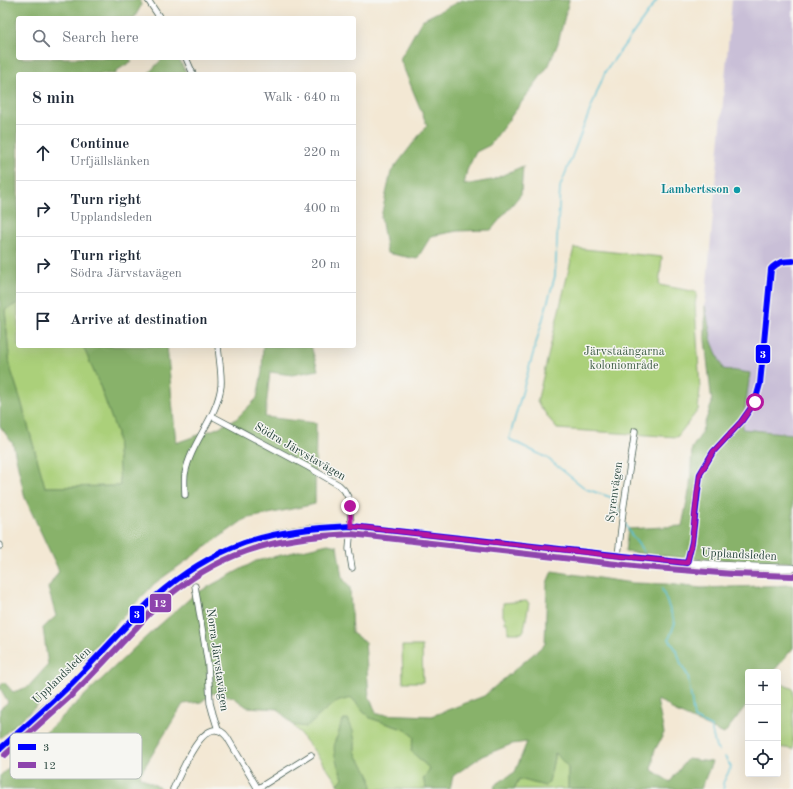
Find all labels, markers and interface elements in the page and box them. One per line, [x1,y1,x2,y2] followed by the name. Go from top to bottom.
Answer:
[16,16,356,60] search box
[30,27,52,49] icon: search
[62,31,139,46] text: Search here
[32,90,75,107] text: 8 min
[263,91,340,104] text: Walk · 640 m
[70,137,129,152] text: Continue
[32,142,54,164] icon: ahead
[303,146,340,159] text: 220 m
[70,155,150,168] text: Urfjällslänken
[661,184,729,196] place label: Lambertsson
[732,185,742,195] marker: Lambertsson
[70,193,141,208] text: Turn right
[32,198,54,220] icon: right
[303,202,340,215] text: 400 m
[70,211,152,224] text: Upplandsleden
[70,249,141,264] text: Turn right
[32,254,54,276] icon: right
[311,258,340,271] text: 20 m
[70,267,182,280] text: Södra Järvstavägen
[32,310,54,332] icon: arrive
[70,313,208,328] text: Arrive at destination
[755,344,771,364] line badge: 3
[583,346,665,372] park label: Järvstaängarna koloniområde
[760,350,766,361] text: 3
[746,393,764,411] route start
[252,421,348,483] street label: Södra Järvstavägen
[605,460,625,523] street label: Syrenvägen
[341,497,359,515] route end
[701,547,778,563] street label: Upplandsleden
[149,593,172,613] line badge: 12
[154,599,166,610] text: 12
[129,605,145,624] line badge: 3
[204,608,230,713] street label: Norra Järvstavägen
[134,610,140,621] text: 3
[31,645,94,707] street label: Upplandsleden
[745,669,781,777] map controls
[745,669,781,705] button: +
[745,705,781,741] button: −
[10,733,142,779] legend
[745,741,781,777] button: locate
[43,743,49,754] text: 3
[43,761,56,772] text: 12

